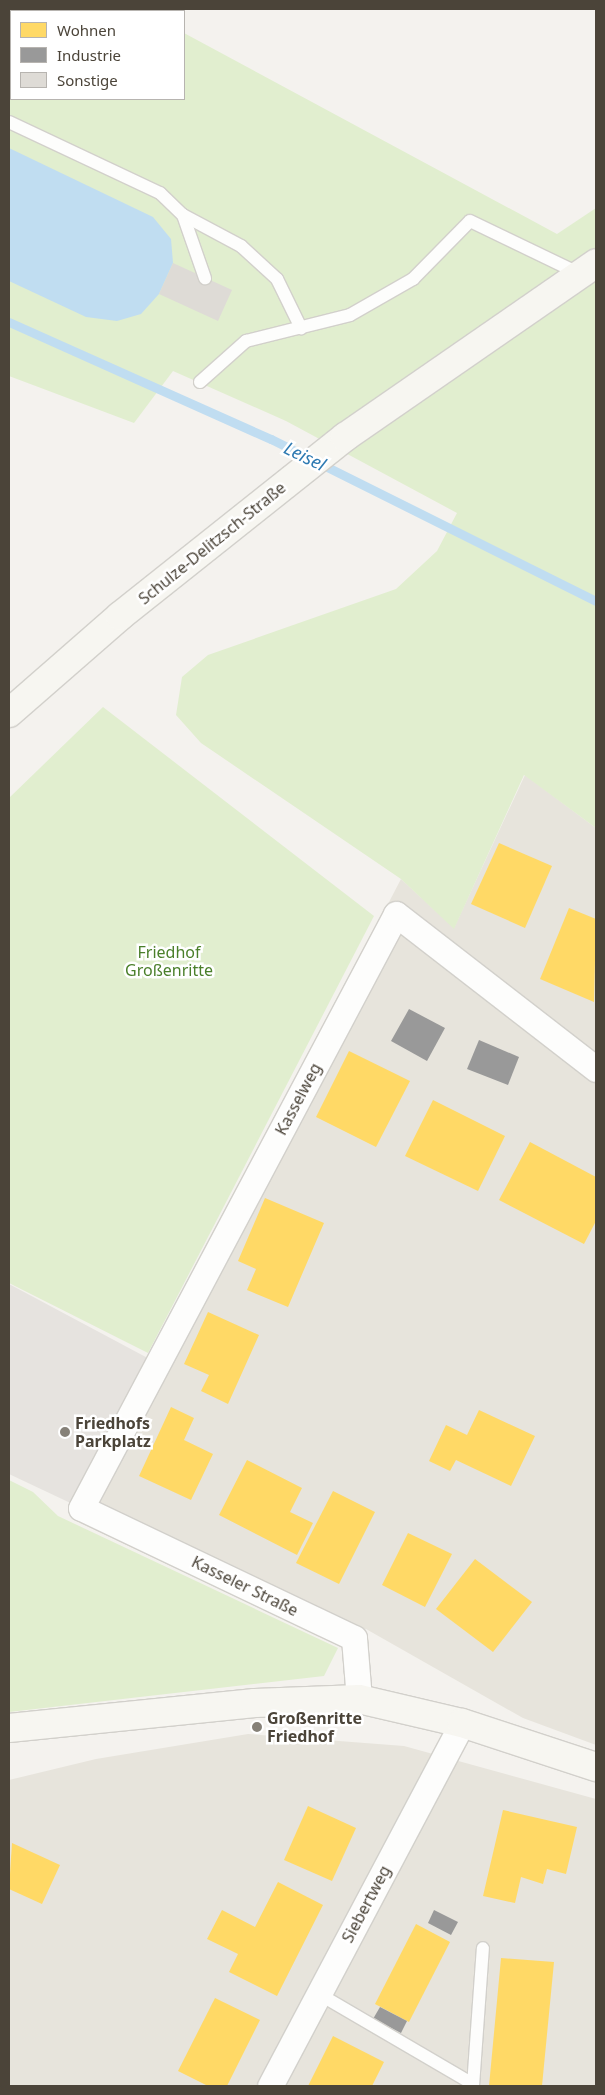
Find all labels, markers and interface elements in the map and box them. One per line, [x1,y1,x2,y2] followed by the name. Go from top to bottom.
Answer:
[10,10,185,100] legend
[57,20,116,40] text: Wohnen
[57,45,121,65] text: Industrie
[57,70,118,90] text: Sonstige
[281,437,329,475] water label: Leisel
[135,478,289,608] street label: Schulze-Delitzsch-Straße
[125,942,213,980] park label: Friedhof Großenritte
[271,1060,325,1138] street label: Kasselweg
[75,1413,151,1451] place label: Friedhofs Parkplatz
[59,1426,71,1438] marker: Friedhofs Parkplatz
[189,1552,301,1620] street label: Kasseler Straße
[267,1708,362,1746] place label: Großenritte Friedhof
[251,1721,263,1733] marker: Großenritte Friedhof
[338,1862,394,1946] street label: Siebertweg

